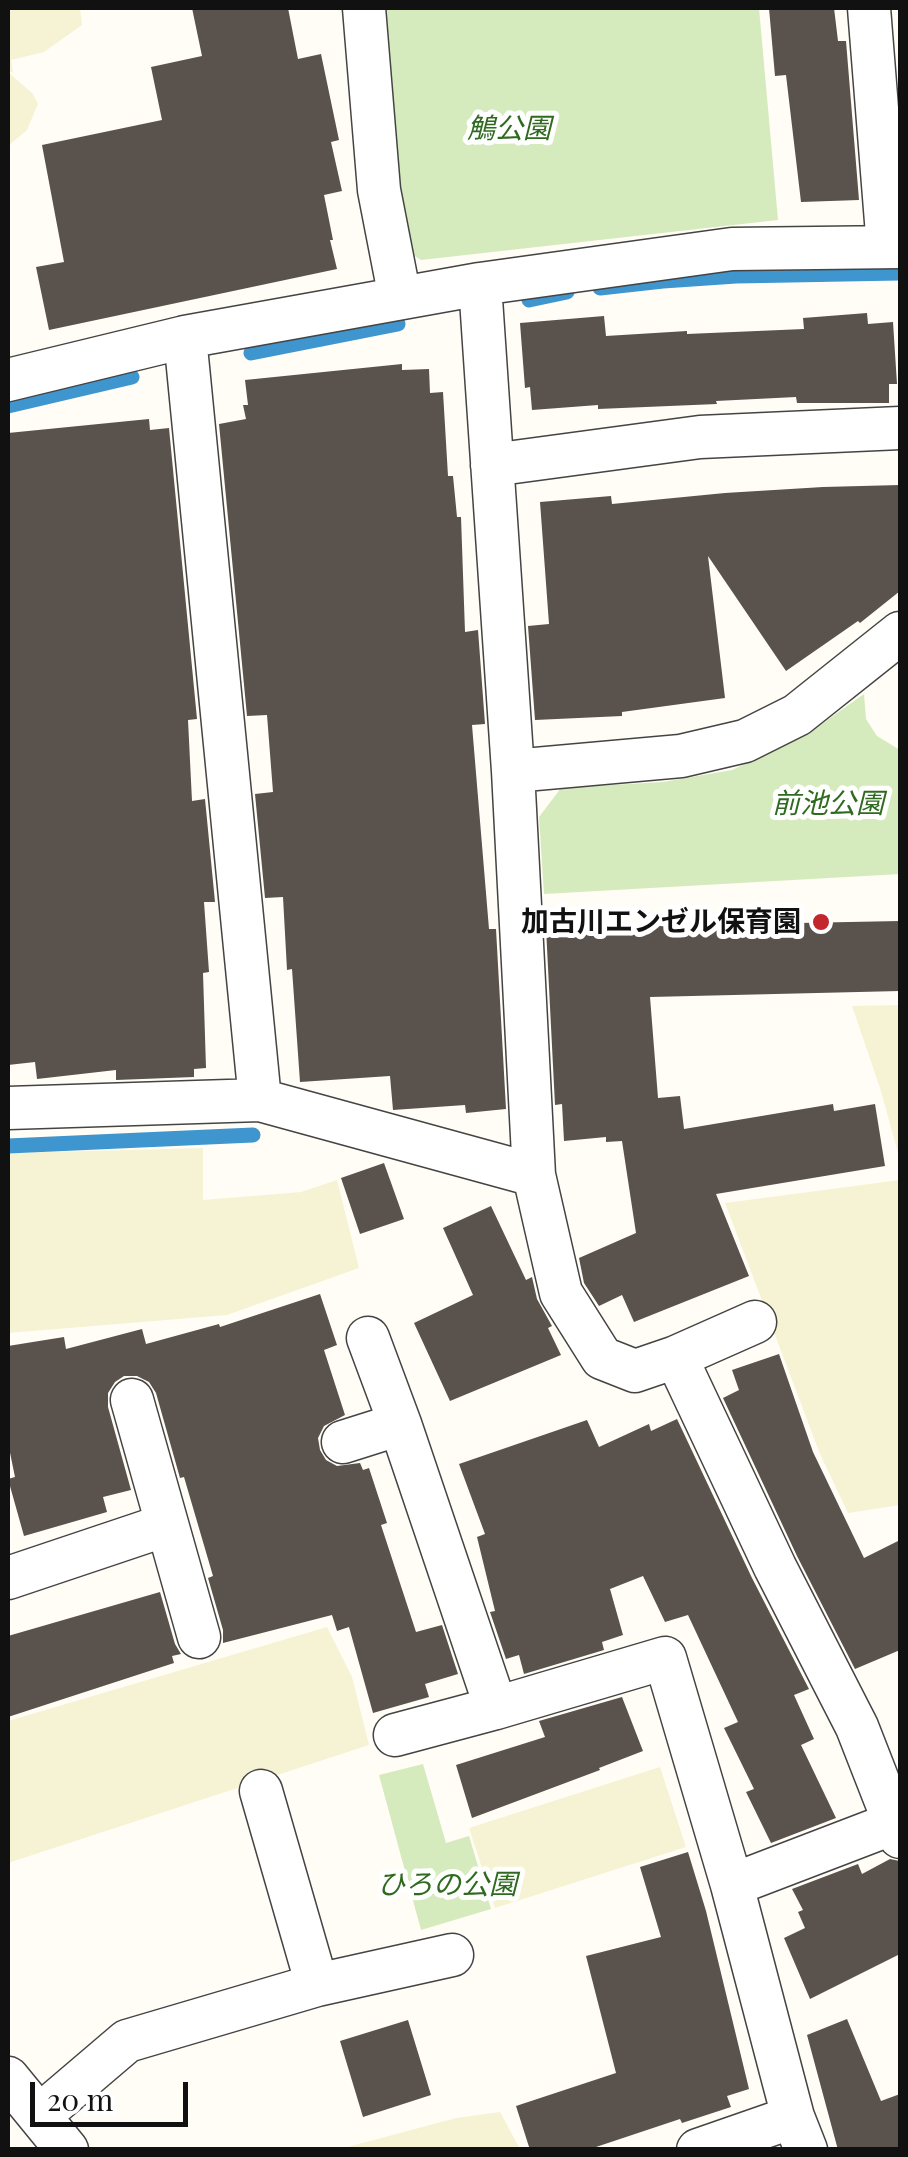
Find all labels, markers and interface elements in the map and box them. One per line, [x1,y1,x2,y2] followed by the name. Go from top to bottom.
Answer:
[467,112,551,146] park label: 鵤公園
[772,787,884,821] park label: 前池公園
[521,905,801,939] place label: 加古川エンゼル保育園
[810,911,832,933] marker: 加古川エンゼル保育園
[377,1868,517,1902] park label: ひろの公園
[35,2062,192,2124] scale bar
[47,2079,113,2119] text: 20 m

